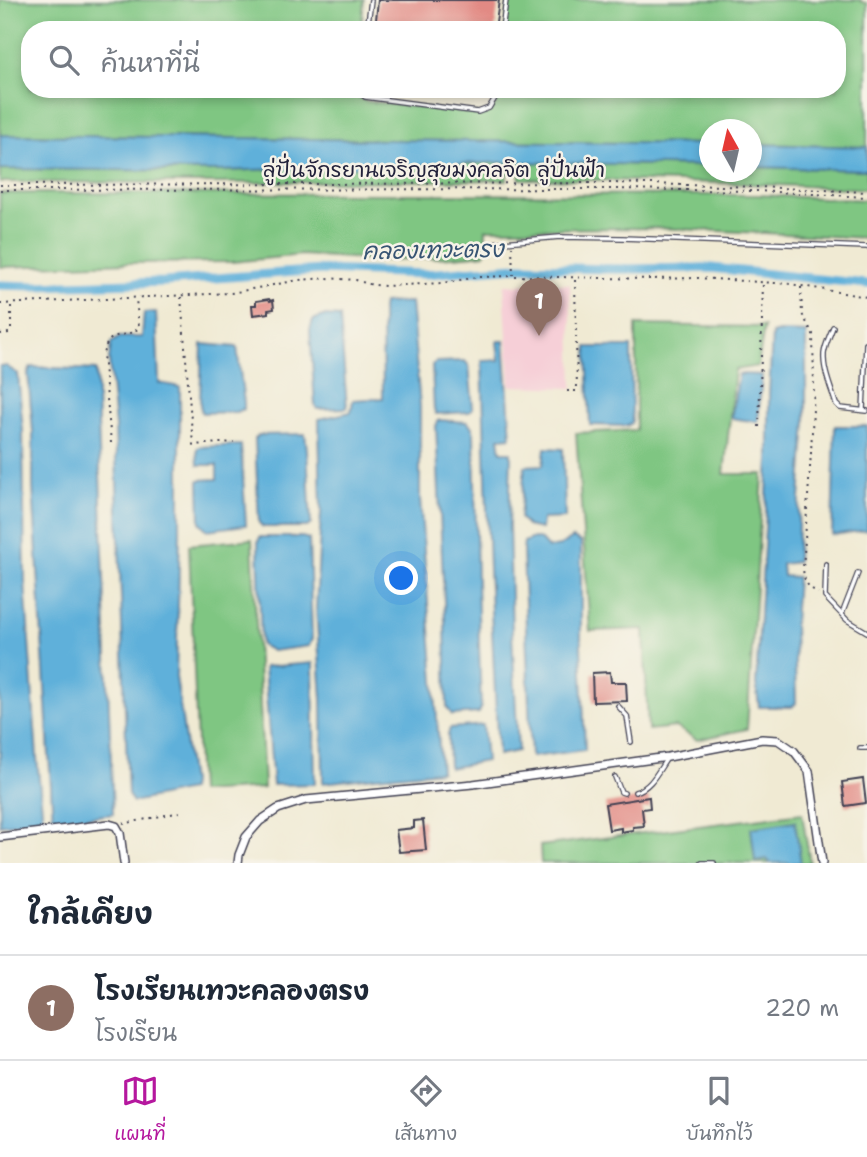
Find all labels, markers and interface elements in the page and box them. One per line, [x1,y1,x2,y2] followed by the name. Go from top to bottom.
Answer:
[21,21,846,98] search box
[45,41,83,79] icon: search
[101,45,200,80] text: ค้นหาที่นี่
[699,119,762,182] north arrow
[263,153,605,186] street label: ลู่ปั่นจักรยานเจริญสุขมงคลจิต ลู่ปั่นฟ้า
[362,234,506,266] water label: คลองเทวะตรง
[516,278,562,336] pin: 1
[384,561,418,595] your location
[28,893,153,934] text: ใกล้เคียง
[95,973,369,1008] text: โรงเรียนเทวะคลองตรง
[46,993,56,1023] text: 1
[765,993,839,1023] text: 220 m
[95,1018,177,1048] text: โรงเรียน
[114,1072,166,1147] tab: แผนที่
[394,1072,457,1147] tab: เส้นทาง
[686,1072,753,1147] tab: บันทึกไว้

